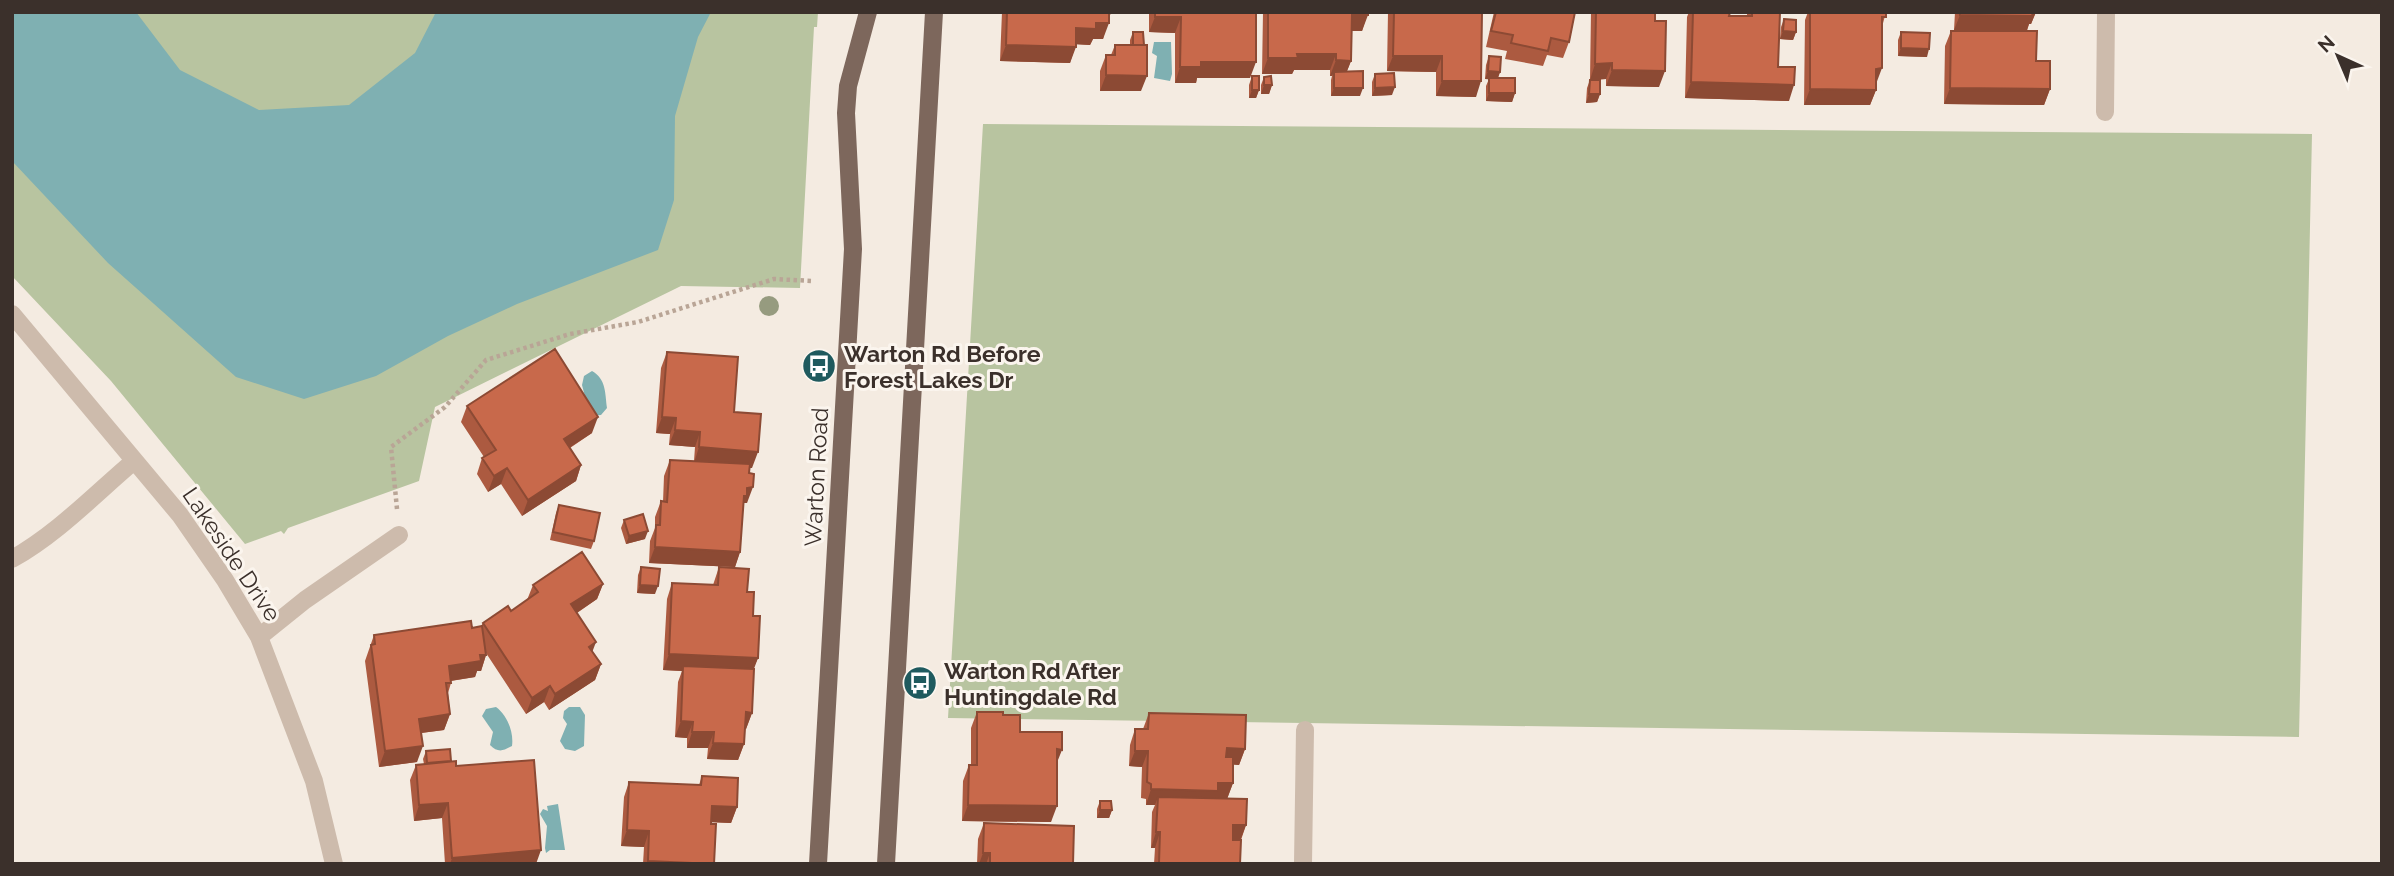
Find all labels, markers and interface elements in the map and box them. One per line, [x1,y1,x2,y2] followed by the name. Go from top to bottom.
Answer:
[2303,21,2373,91] north arrow
[2313,31,2339,57] text: N
[844,340,1041,393] place label: Warton Rd Before Forest Lakes Dr
[800,347,838,385] bus stop icon: Warton Rd Before Forest Lakes Dr
[799,407,833,547] street label: Warton Road
[177,482,287,626] street label: Lakeside Drive
[944,657,1121,710] place label: Warton Rd After Huntingdale Rd
[901,664,939,702] bus stop icon: Warton Rd After Huntingdale Rd

